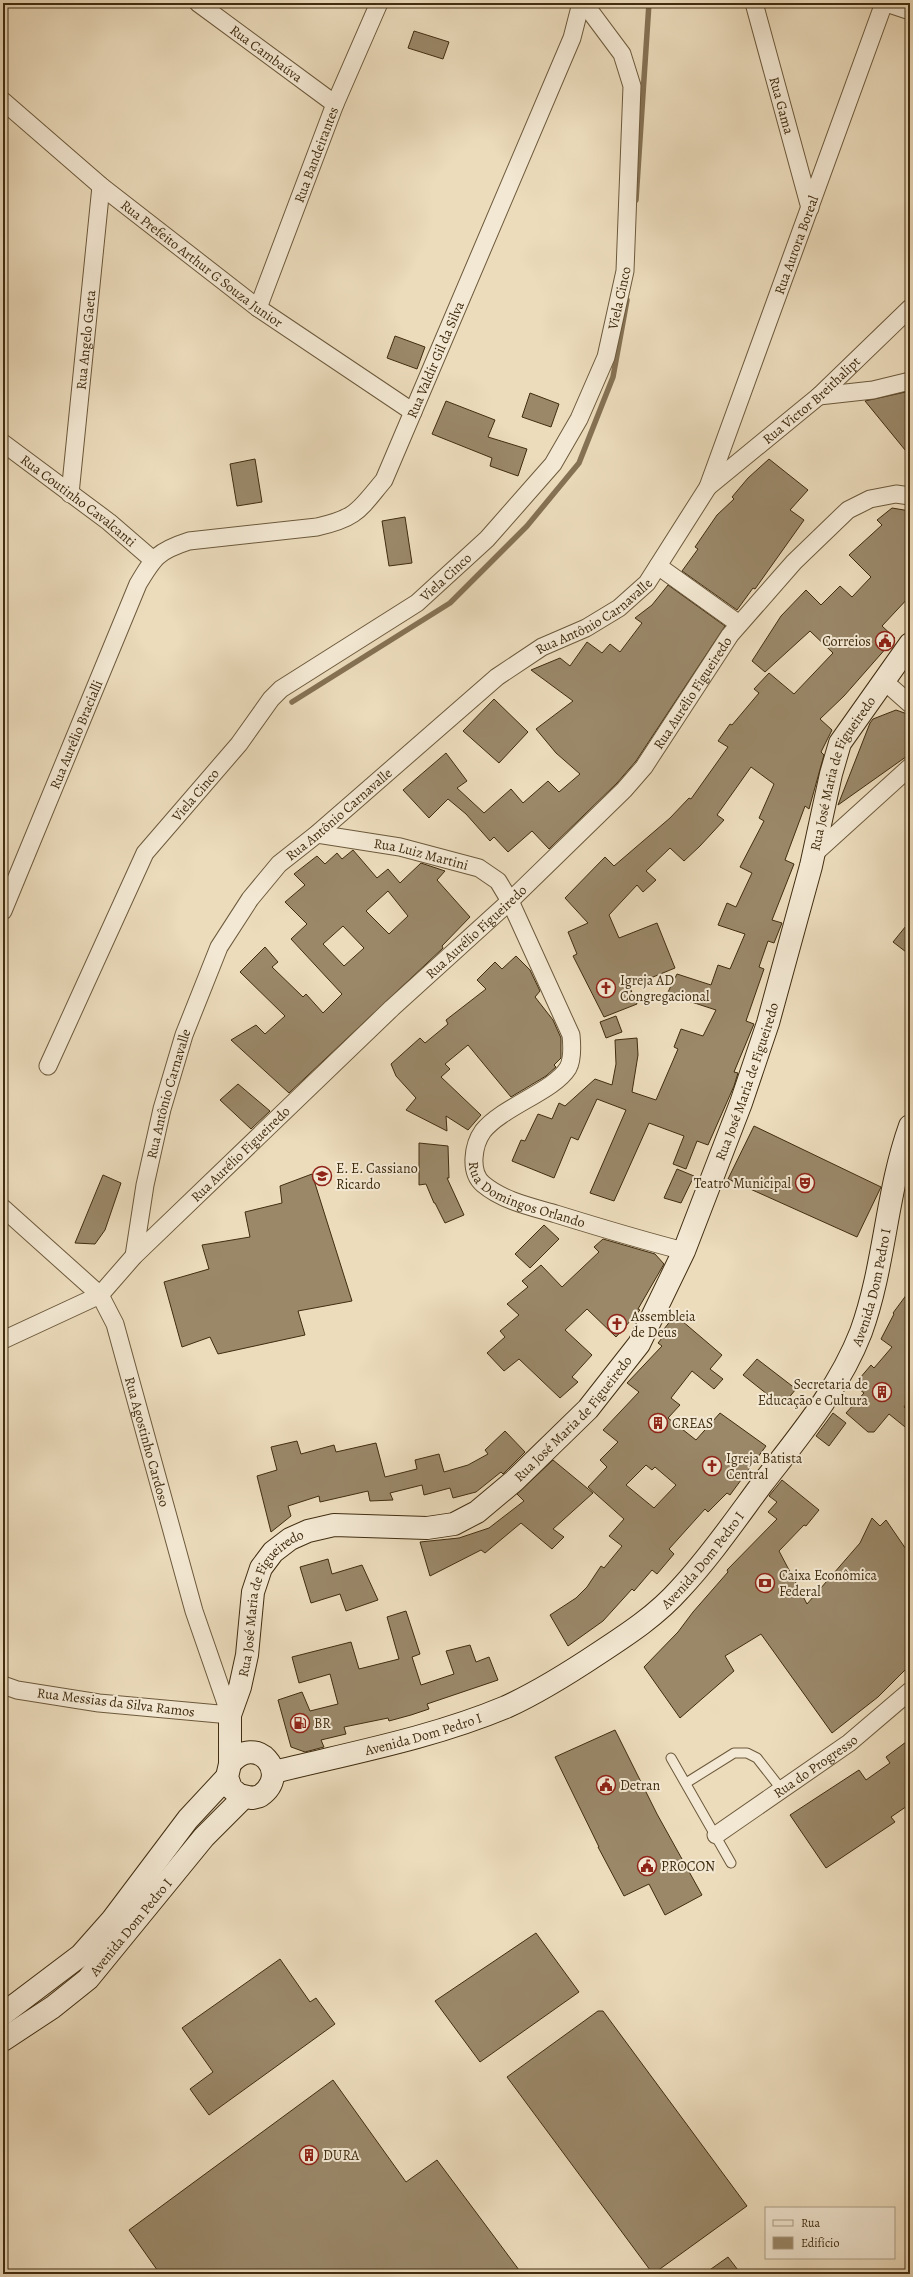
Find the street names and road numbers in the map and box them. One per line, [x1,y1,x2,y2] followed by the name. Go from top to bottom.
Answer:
[226,21,307,87] street label: Rua Cambaúva
[765,74,799,137] street label: Rua Gama
[290,104,343,206] street label: Rua Bandeirantes
[770,192,823,297] street label: Rua Aurora Boreal
[117,196,287,332] street label: Rua Prefeito Arthur G Souza Junior
[603,266,635,332] street label: Viela Cinco
[72,289,101,391] street label: Rua Angelo Gaeta
[402,298,469,421] street label: Rua Valdir Gil da Silva
[759,352,865,449] street label: Rua Victor Breithalipt
[17,450,140,551] street label: Rua Coutinho Cavalcanti
[415,549,476,606] street label: Viela Cinco
[532,575,657,659] street label: Rua Antônio Carnavalle
[649,633,736,753] street label: Rua Aurélio Figueiredo
[45,677,107,792] street label: Rua Aurélio Bracialli
[806,692,880,852] street label: Rua José Maria de Figueiredo
[282,764,396,865] street label: Rua Antônio Carnavalle
[167,765,224,826] street label: Viela Cinco
[372,834,470,875] street label: Rua Luiz Martini
[422,881,531,983] street label: Rua Aurélio Figueiredo
[711,1001,783,1163] street label: Rua José Maria de Figueiredo
[142,1026,196,1161] street label: Rua Antônio Carnavalle
[187,1102,294,1206] street label: Rua Aurélio Figueiredo
[464,1160,587,1232] street label: Rua Domingos Orlando
[847,1227,896,1350] street label: Avenida Dom Pedro I
[510,1352,636,1486] street label: Rua José Maria de Figueiredo
[120,1375,174,1509] street label: Rua Agostinho Cardoso
[656,1508,749,1614] street label: Avenida Dom Pedro I
[233,1525,307,1679] street label: Rua José Maria de Figueiredo
[36,1683,196,1722] street label: Rua Messias da Silva Ramos
[362,1708,485,1760] street label: Avenida Dom Pedro I
[770,1730,862,1803] street label: Rua do Progresso
[85,1874,177,1981] street label: Avenida Dom Pedro I

